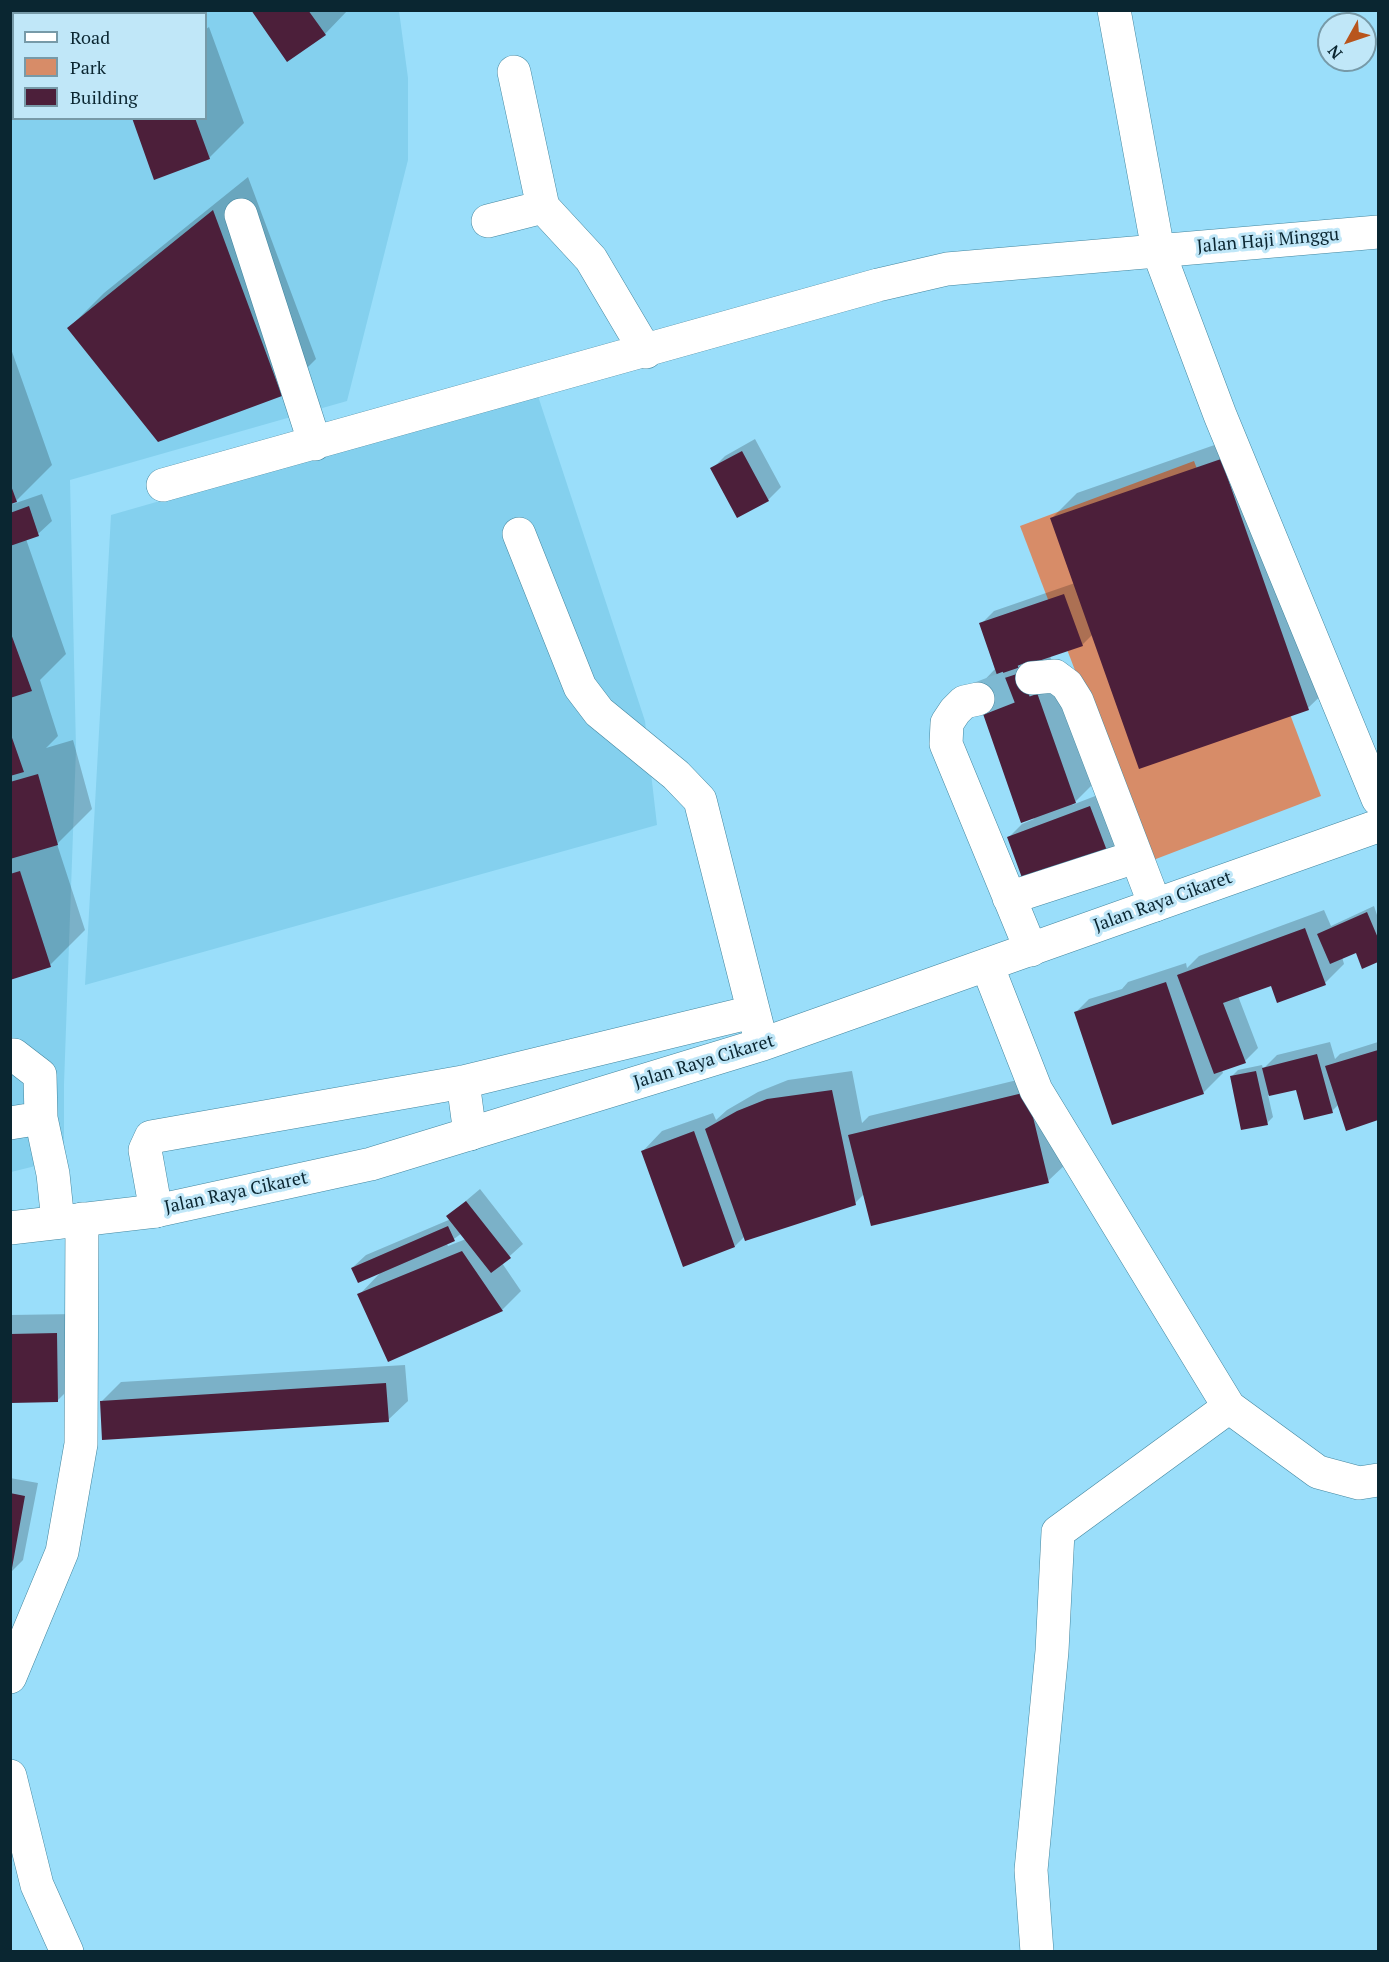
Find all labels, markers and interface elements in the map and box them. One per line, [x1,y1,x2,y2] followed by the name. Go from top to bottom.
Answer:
[12,12,207,120] legend
[1317,12,1377,72] north arrow
[70,25,110,49] text: Road
[1322,41,1347,64] text: N
[70,55,106,79] text: Park
[70,85,138,109] text: Building
[1196,224,1340,258] street label: Jalan Haji Minggu
[1091,867,1235,937] street label: Jalan Raya Cikaret
[631,1030,777,1094] street label: Jalan Raya Cikaret
[162,1167,310,1219] street label: Jalan Raya Cikaret

